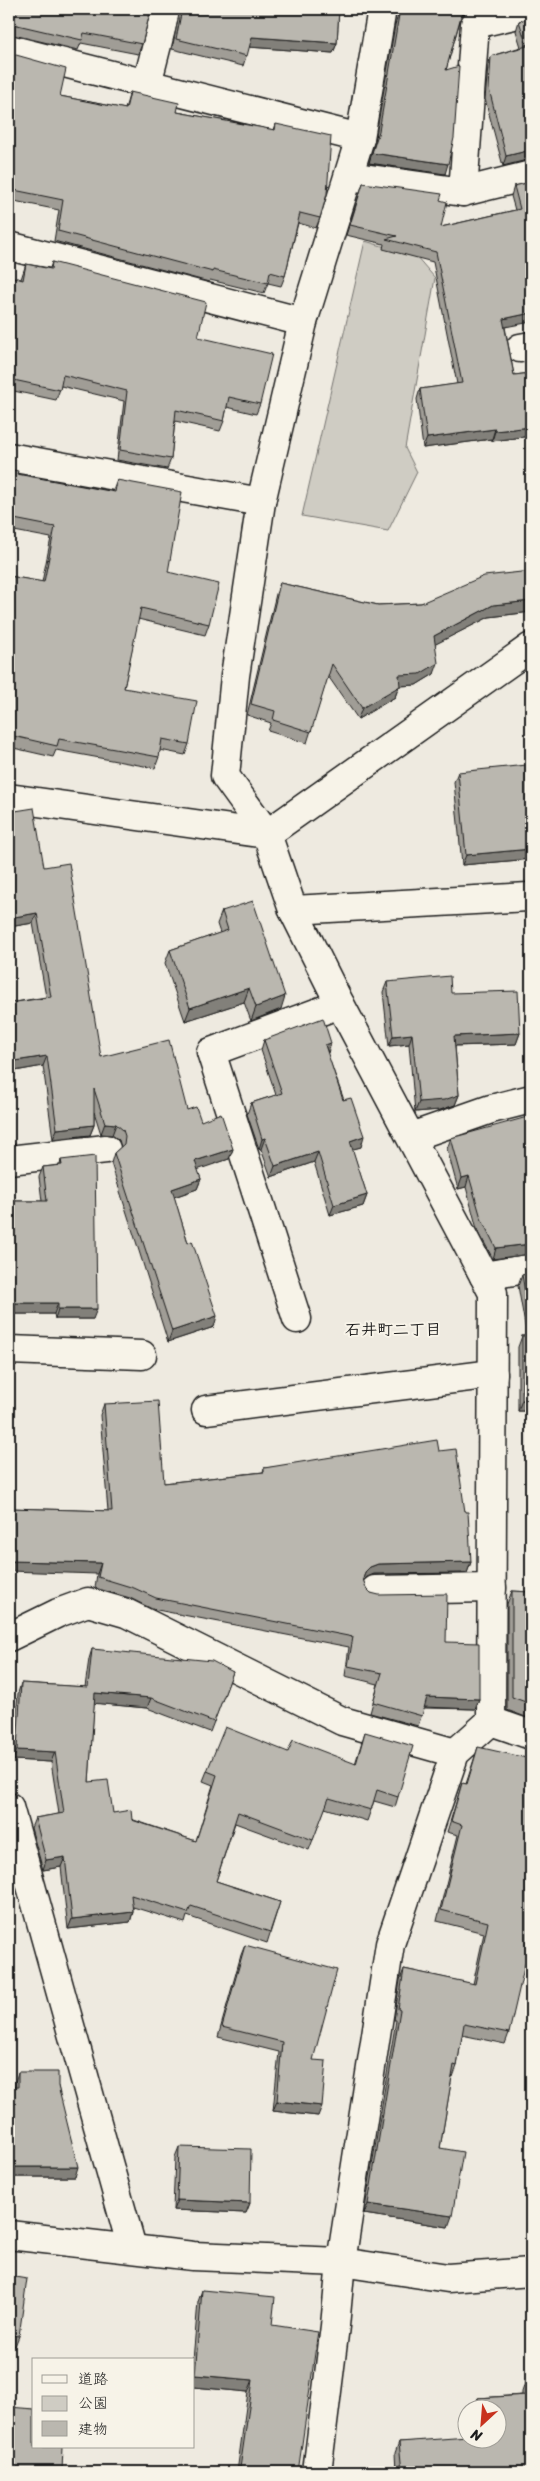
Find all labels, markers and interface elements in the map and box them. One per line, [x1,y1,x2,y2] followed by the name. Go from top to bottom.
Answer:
[345,1315,441,1344] district label: 石井町二丁目
[32,2358,195,2448] legend
[78,2366,108,2392] text: 道路
[78,2390,108,2416] text: 公園
[458,2398,508,2448] north arrow
[78,2416,108,2442] text: 建物
[466,2422,487,2449] text: N

